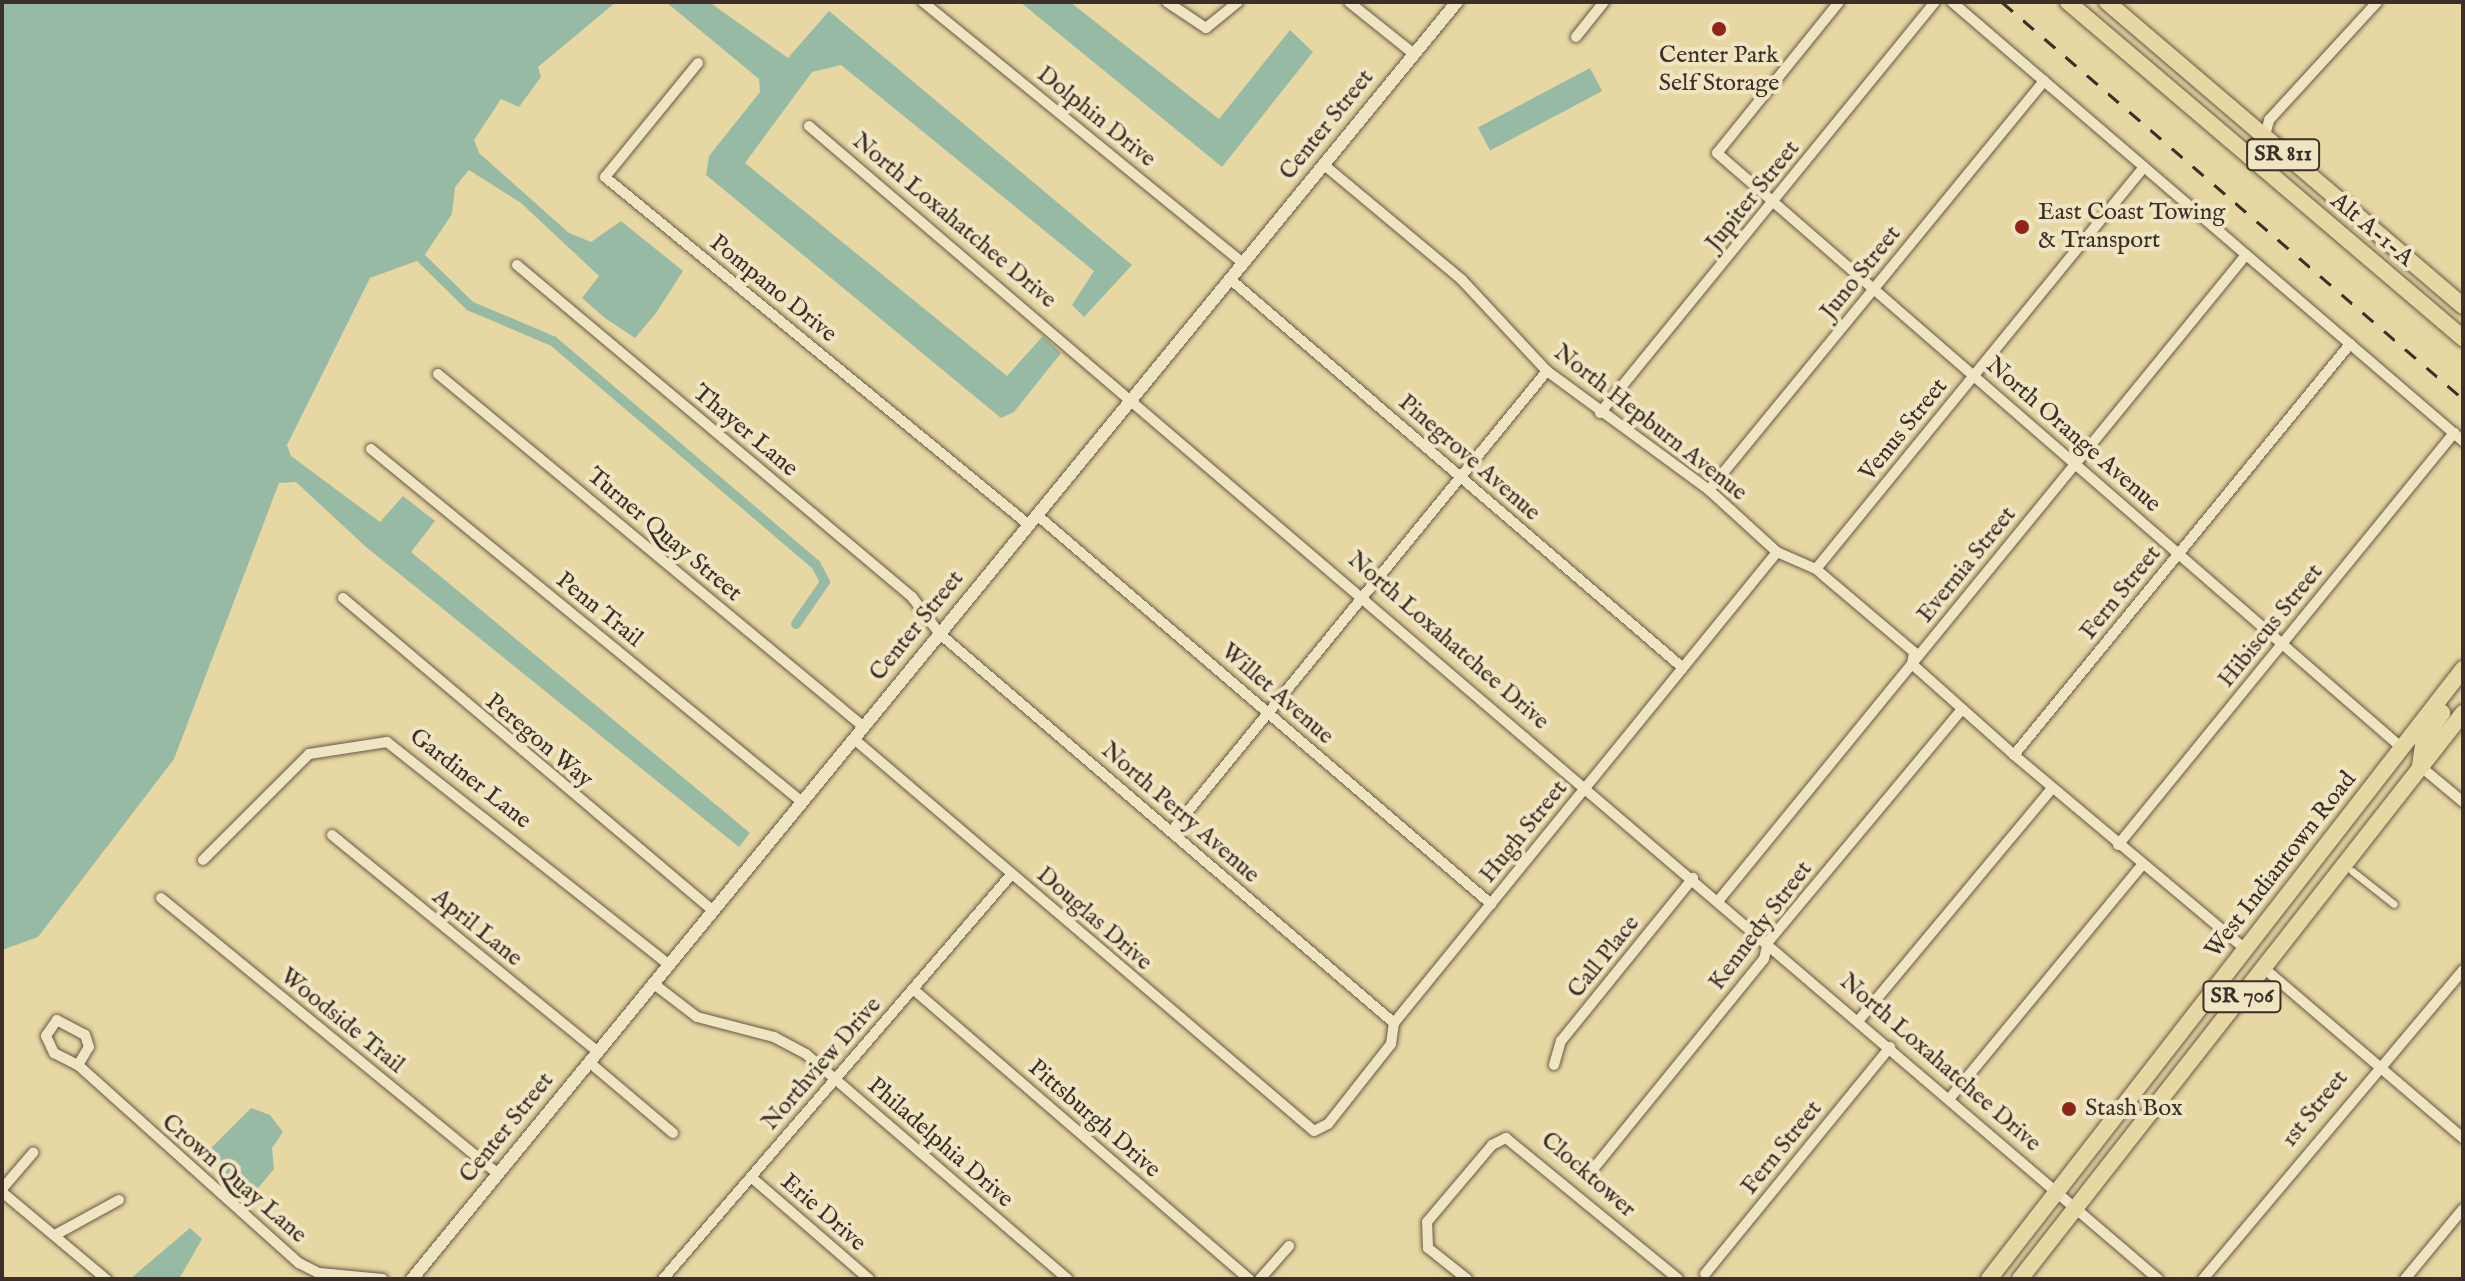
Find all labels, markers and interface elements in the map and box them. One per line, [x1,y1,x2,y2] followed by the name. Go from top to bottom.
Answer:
[1710,20,1728,38] marker: Center Park Self Storage
[1659,42,1779,98] place label: Center Park Self Storage
[1031,60,1161,174] street label: Dolphin Drive
[1274,64,1380,186] street label: Center Street
[846,127,1062,315] street label: North Loxahatchee Drive
[1700,135,1806,257] street label: Jupiter Street
[2245,137,2321,173] road number: SR 811
[2324,187,2420,273] street label: Alt A-1-A
[2038,199,2225,255] place label: East Coast Towing & Transport
[2013,218,2031,236] marker: East Coast Towing & Transport
[1815,220,1907,326] street label: Juno Street
[704,229,842,349] street label: Pompano Drive
[1547,338,1753,508] street label: North Hepburn Avenue
[1980,351,2166,519] street label: North Orange Avenue
[1854,373,1954,487] street label: Venus Street
[687,379,803,483] street label: Thayer Lane
[1392,388,1546,528] street label: Pinegrove Avenue
[581,462,747,608] street label: Turner Quay Street
[1911,501,2023,629] street label: Evernia Street
[2074,540,2168,646] street label: Fern Street
[1341,546,1555,736] street label: North Loxahatchee Drive
[2212,558,2330,694] street label: Hibiscus Street
[864,565,970,687] street label: Center Street
[550,566,648,654] street label: Penn Trail
[1215,637,1339,751] street label: Willet Avenue
[479,688,599,794] street label: Peregon Way
[403,723,537,835] street label: Gardiner Lane
[1095,736,1265,890] street label: North Perry Avenue
[2199,766,2363,964] street label: West Indiantown Road
[1474,775,1574,889] street label: Hugh Street
[1703,856,1819,996] street label: Kennedy Street
[1030,861,1158,977] street label: Douglas Drive
[426,883,528,973] street label: April Lane
[1562,910,1646,1004] street label: Call Place
[274,962,410,1080] street label: Woodside Trail
[1833,968,2047,1158] street label: North Loxahatchee Drive
[2202,979,2282,1015] road number: SR 706
[756,991,888,1137] street label: Northview Drive
[1022,1054,1166,1184] street label: Pittsburgh Drive
[2275,1065,2355,1153] street label: 1st Street
[454,1067,560,1189] street label: Center Street
[861,1072,1019,1214] street label: Philadelphia Drive
[1735,1095,1829,1201] street label: Fern Street
[2085,1095,2183,1123] place label: Stash Box
[2060,1100,2078,1118] marker: Stash Box
[156,1108,312,1250] street label: Crown Quay Lane
[1535,1126,1641,1224] street label: Clocktower
[774,1168,872,1258] street label: Erie Drive

